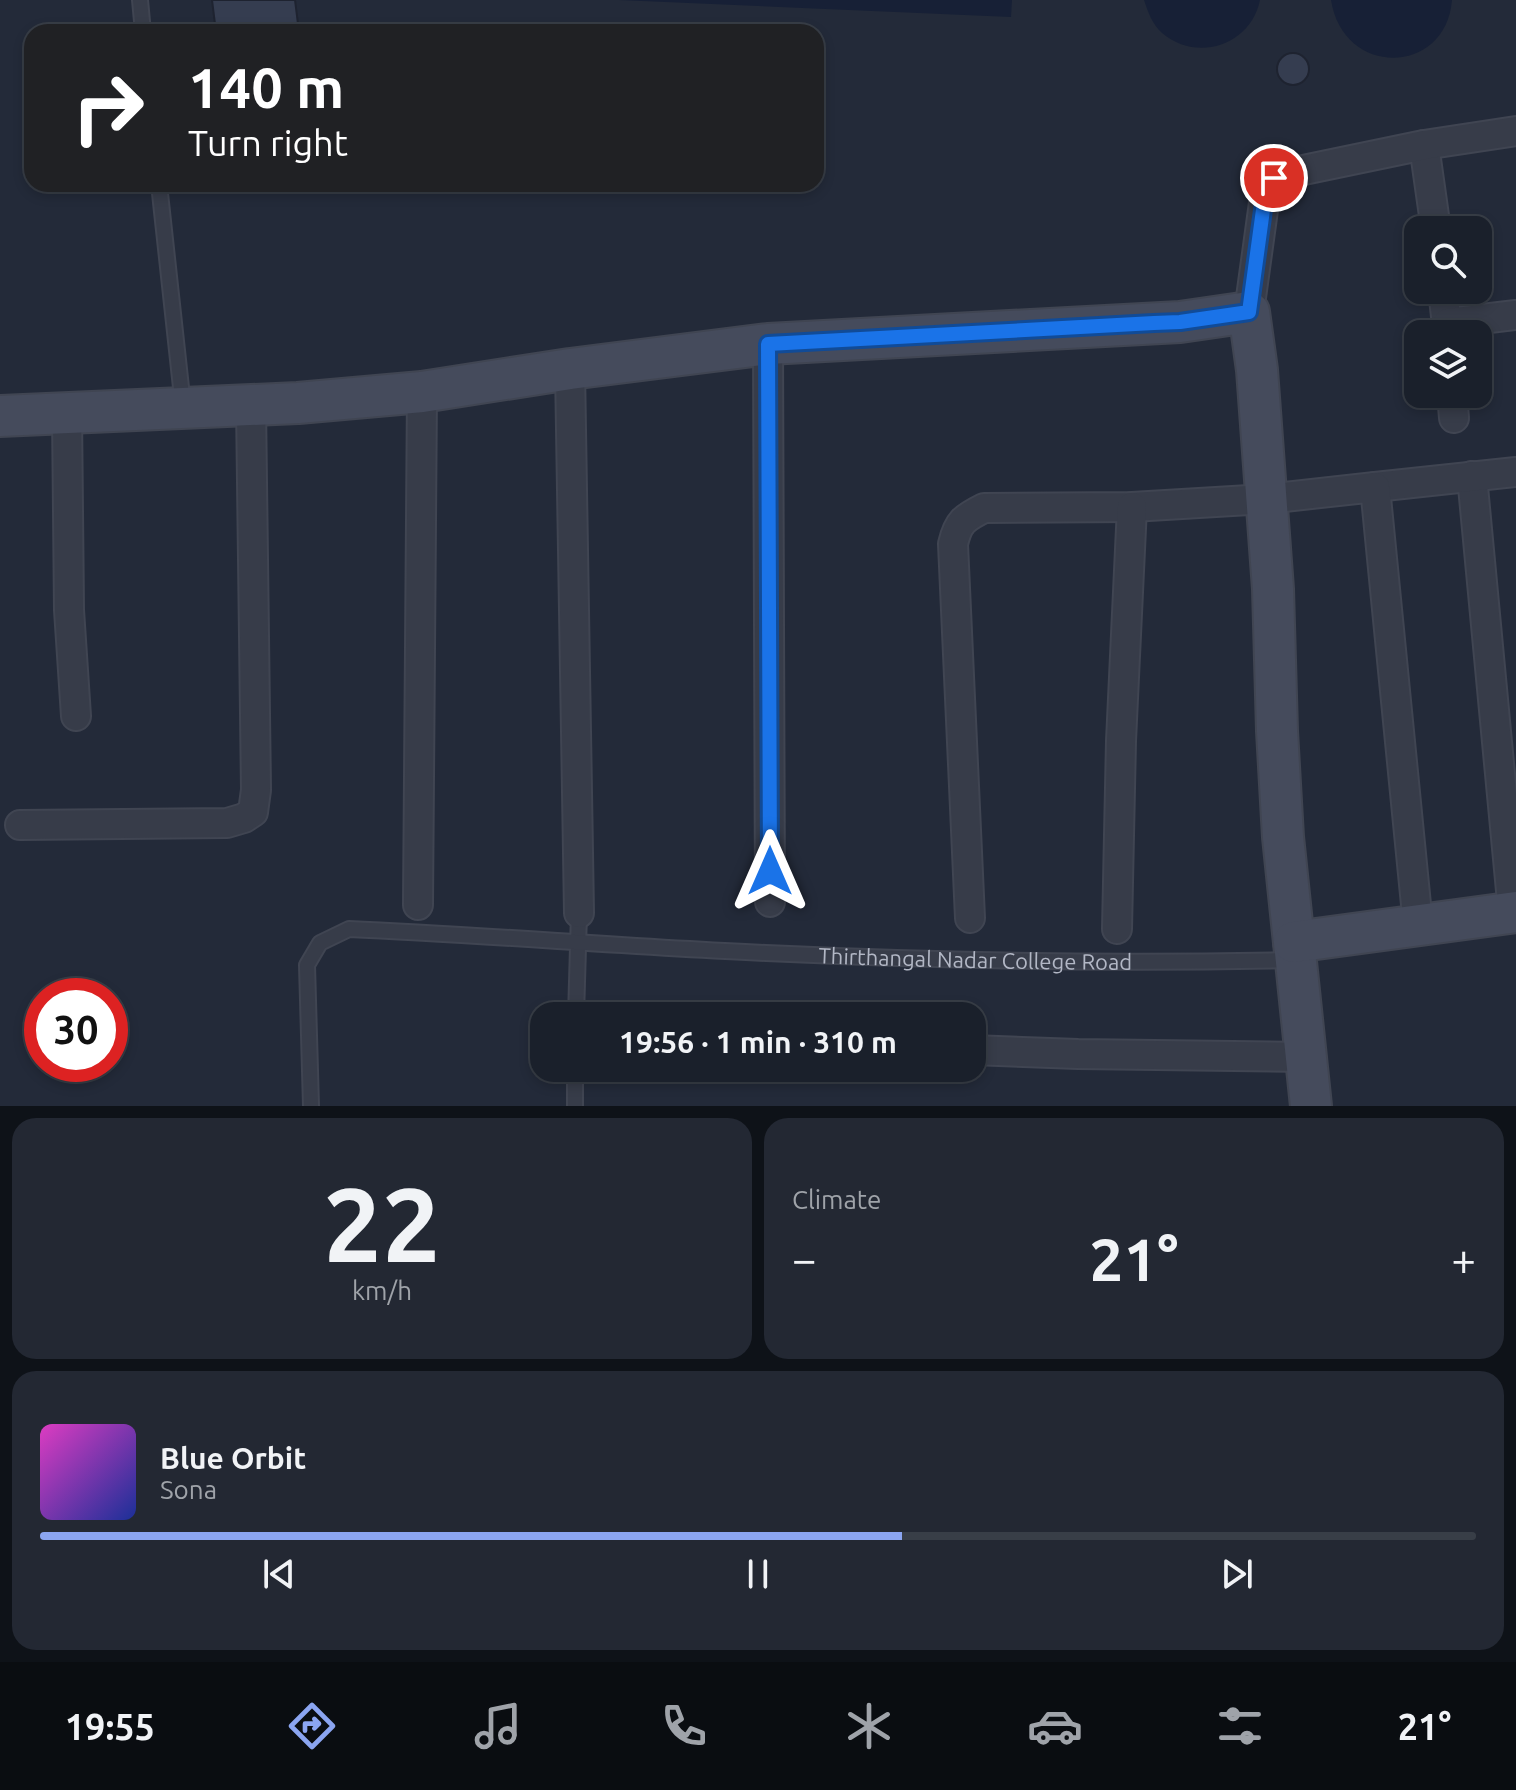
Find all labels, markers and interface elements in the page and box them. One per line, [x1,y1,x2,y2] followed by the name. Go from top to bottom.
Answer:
[56,56,160,160] icon: right
[188,56,344,119] text: 140 m
[188,122,348,163] text: Turn right
[1240,144,1308,212] pin
[1252,156,1296,200] icon: arrive
[1404,216,1492,408] map controls
[1404,216,1492,304] button: search
[1404,320,1492,408] button: layers
[728,829,812,913] position arrow
[818,942,1132,974] street label: Thirthangal Nadar College Road
[24,978,128,1082] speed limit sign: 30
[619,1025,897,1059] text: 19:56 · 1 min · 310 m
[323,1165,441,1282] text: 22
[792,1185,881,1214] text: Climate
[1090,1225,1178,1292] text: 21°
[792,1234,817,1283] text: −
[1451,1234,1476,1283] text: +
[352,1276,412,1305] text: km/h
[160,1441,306,1475] text: Blue Orbit
[160,1475,217,1504] text: Sona
[257,1552,301,1596] icon: previous
[736,1552,780,1596] icon: pause
[1215,1552,1259,1596] icon: next
[284,1698,340,1754] icon: directions
[470,1698,526,1754] icon: music
[656,1698,712,1754] icon: phone
[841,1698,897,1754] icon: climate
[1027,1698,1083,1754] icon: car
[1212,1698,1268,1754] icon: filters
[65,1706,155,1747] text: 19:55
[1398,1706,1451,1747] text: 21°

